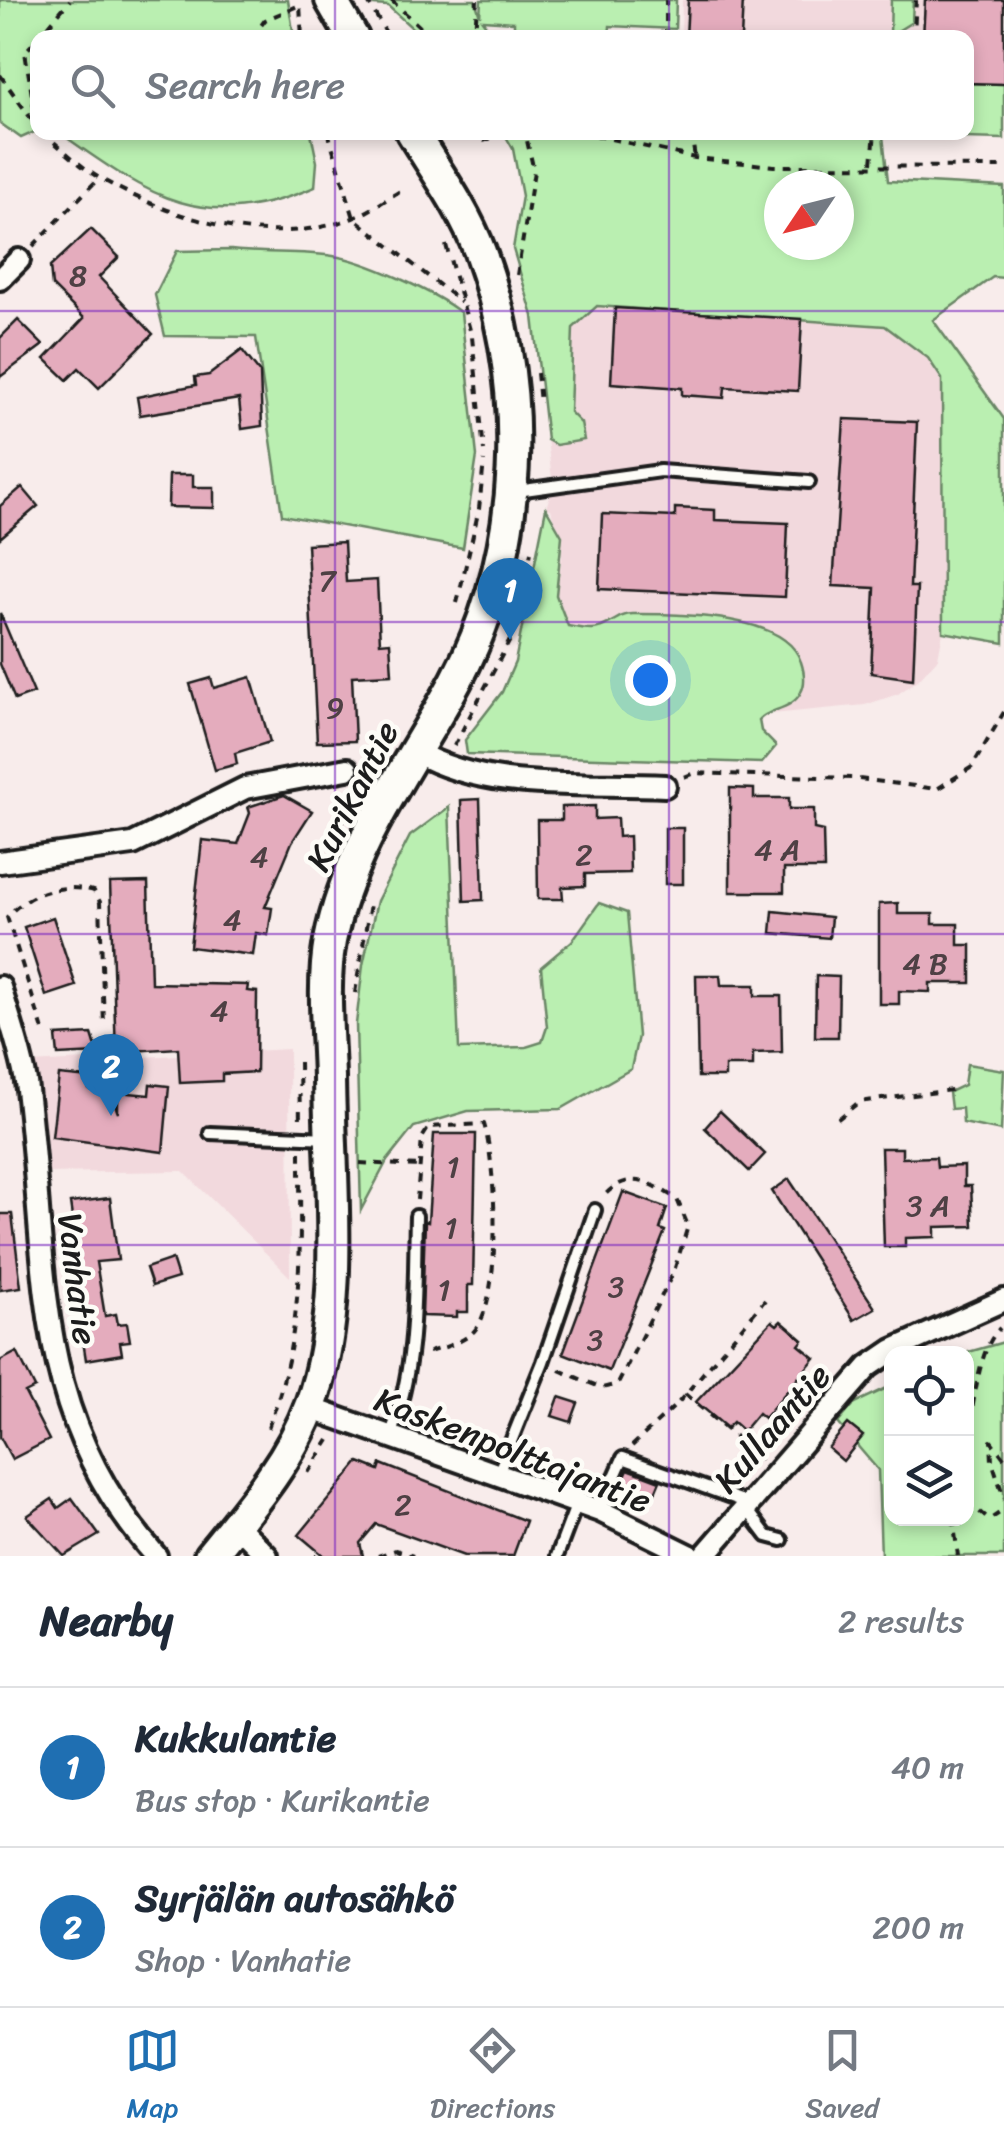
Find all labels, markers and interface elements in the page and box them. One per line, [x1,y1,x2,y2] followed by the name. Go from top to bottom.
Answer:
[30,30,974,140] search box
[145,52,345,119] text: Search here
[65,58,120,113] icon: search
[764,170,854,260] north arrow
[69,249,87,303] house number: 8
[318,554,337,608] house number: 7
[478,558,542,640] pin: 1
[625,655,676,706] your location
[326,681,344,735] house number: 9
[288,710,416,882] street label: Kurikantie
[754,823,800,877] house number: 4 A
[575,828,593,882] house number: 2
[250,830,268,884] house number: 4
[223,893,241,947] house number: 4
[902,937,948,991] house number: 4 B
[210,984,228,1038] house number: 4
[78,1034,144,1116] pin: 2
[447,1140,459,1194] house number: 1
[906,1179,950,1233] house number: 3 A
[445,1201,457,1255] house number: 1
[39,1209,117,1349] street label: Vanhatie
[608,1260,624,1314] house number: 3
[438,1263,450,1317] house number: 1
[587,1313,603,1367] house number: 3
[884,1346,974,1526] map controls
[884,1346,974,1436] button: locate
[697,1348,847,1508] street label: Kullaantie
[365,1369,661,1531] street label: Kaskenpolttajantie
[884,1436,974,1526] button: layers
[394,1478,412,1532] house number: 2
[40,1584,173,1658] text: Nearby
[838,1593,964,1650] text: 2 results
[135,1705,336,1772] text: Kukkulantie
[66,1739,79,1796] text: 1
[891,1739,964,1796] text: 40 m
[135,1772,430,1829] text: Bus stop · Kurikantie
[135,1865,454,1932] text: Syrjälän autosähkö
[63,1899,82,1956] text: 2
[872,1899,964,1956] text: 200 m
[135,1932,351,1989] text: Shop · Vanhatie
[125,2023,180,2132] tab: Map
[430,2023,555,2132] tab: Directions
[805,2023,879,2132] tab: Saved

